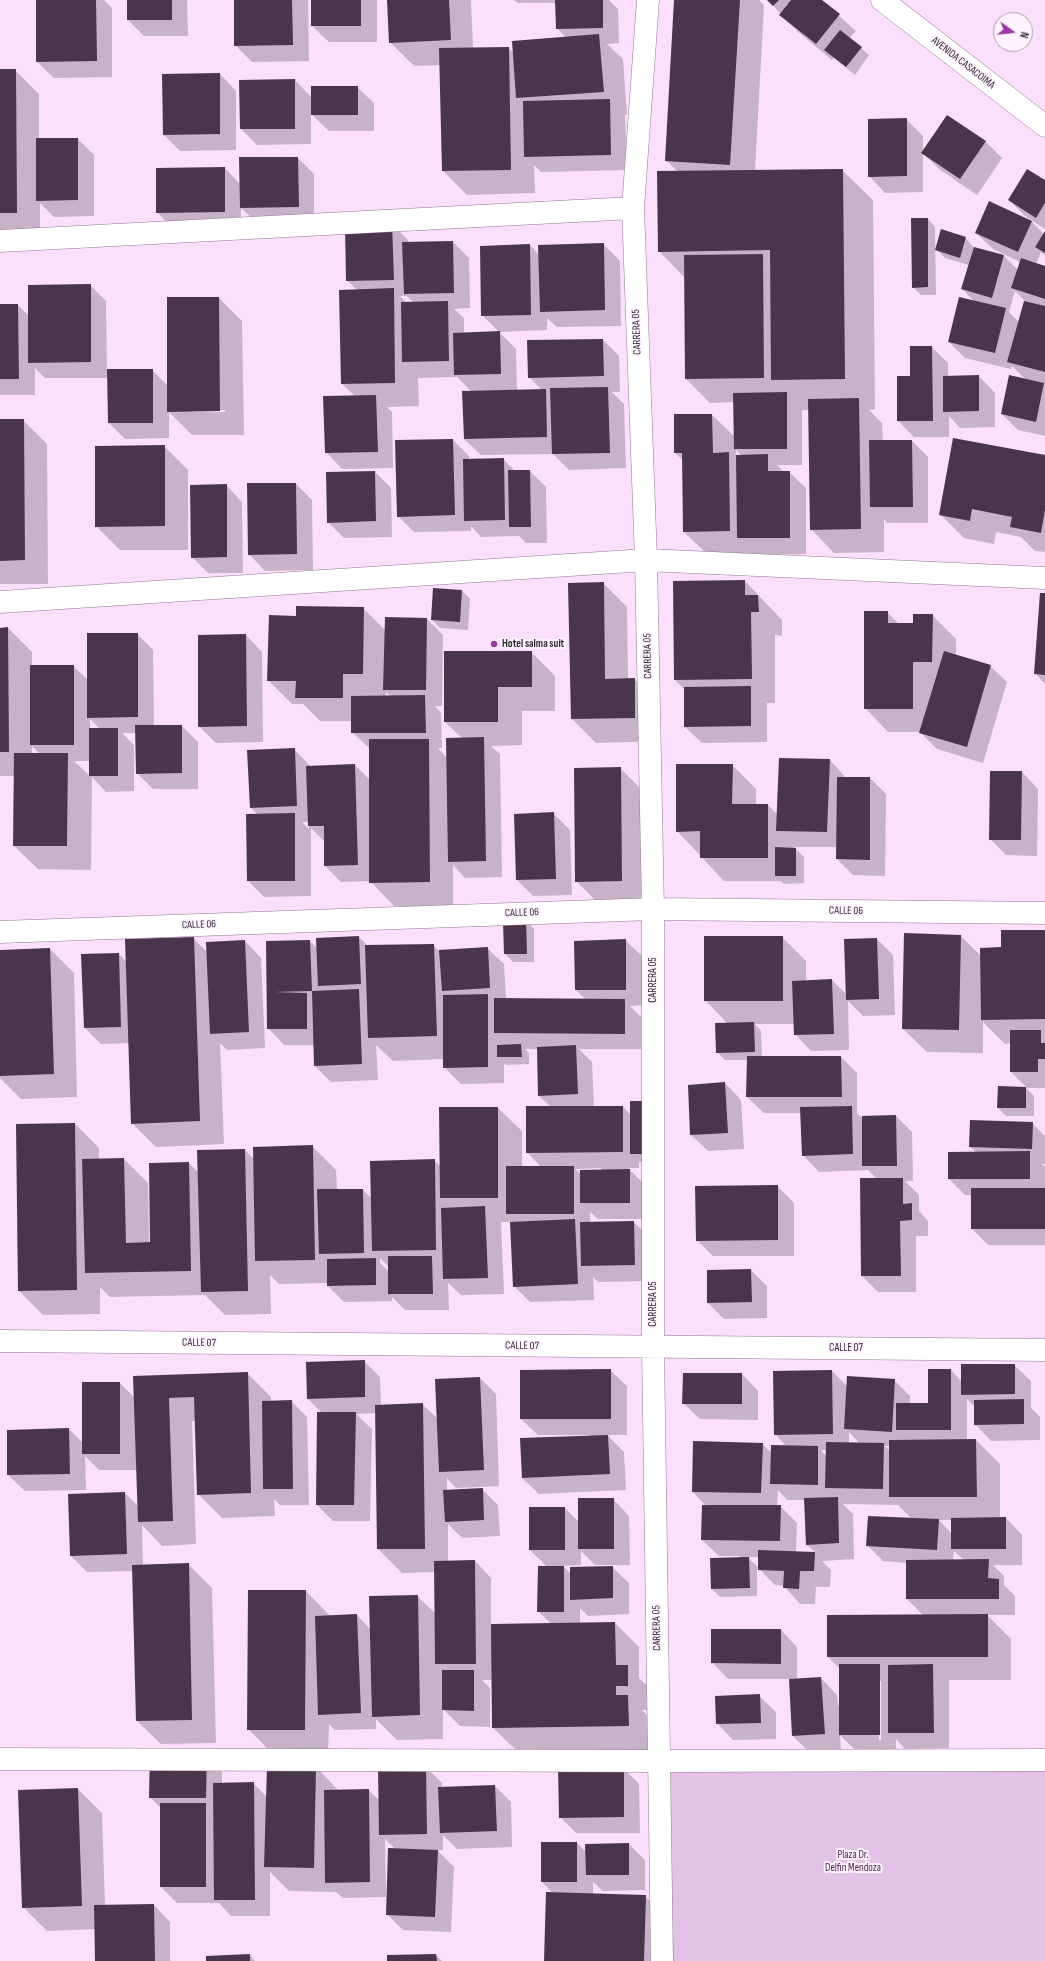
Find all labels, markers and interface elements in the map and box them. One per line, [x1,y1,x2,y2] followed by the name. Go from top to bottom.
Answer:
[993,12,1033,52] north arrow
[1017,30,1031,39] text: N
[929,34,997,92] street label: AVENIDA CASACOIMA
[630,309,644,355] street label: CARRERA 05
[641,633,655,679] street label: CARRERA 05
[502,637,564,651] place label: Hotel salma suit
[489,639,499,649] marker: Hotel salma suit
[829,904,863,918] street label: CALLE 06
[505,906,539,920] street label: CALLE 06
[182,918,216,932] street label: CALLE 06
[646,957,660,1003] street label: CARRERA 05
[646,1281,660,1327] street label: CARRERA 05
[182,1336,216,1350] street label: CALLE 07
[505,1339,539,1353] street label: CALLE 07
[829,1341,863,1355] street label: CALLE 07
[650,1605,664,1651] street label: CARRERA 05
[825,1848,881,1874] park label: Plaza Dr. Delfin Mendoza

